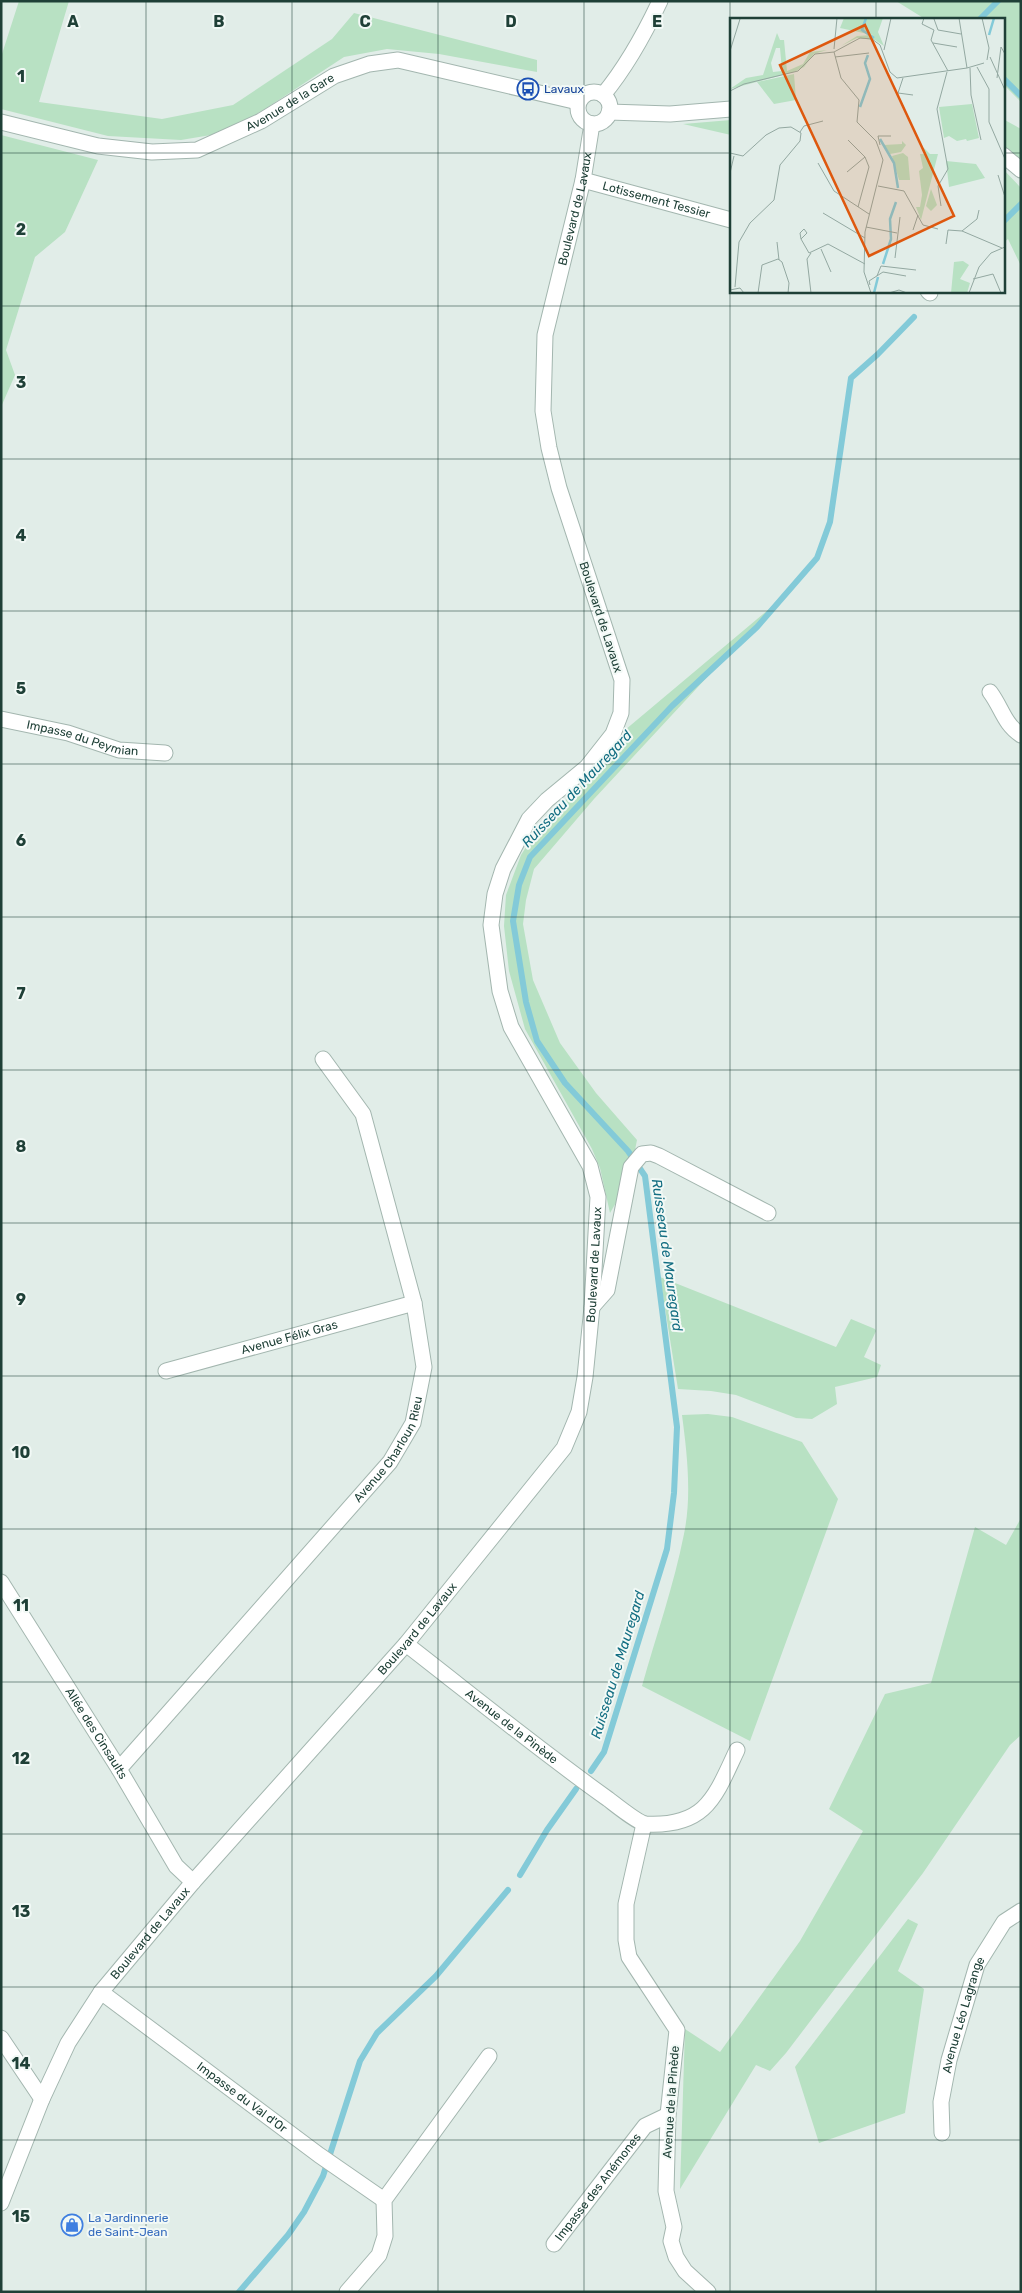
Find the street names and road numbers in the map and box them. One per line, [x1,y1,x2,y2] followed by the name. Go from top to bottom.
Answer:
[244,70,337,134] street label: Avenue de la Gare
[555,150,594,267] street label: Boulevard de Lavaux
[601,179,712,221] street label: Lotissement Tessier
[576,560,626,675] street label: Boulevard de Lavaux
[25,718,139,758] street label: Impasse du Peymian
[583,1206,604,1323] street label: Boulevard de Lavaux
[240,1317,339,1357] street label: Avenue Félix Gras
[351,1395,425,1505] street label: Avenue Charloun Rieu
[375,1579,460,1678] street label: Boulevard de Lavaux
[63,1685,130,1782] street label: Allée des Cinsaults
[463,1686,561,1767] street label: Avenue de la Pinède
[108,1884,193,1982] street label: Boulevard de Lavaux
[940,1954,988,2074] street label: Avenue Léo Lagrange
[660,2045,682,2159] street label: Avenue de la Pinède
[194,2059,290,2136] street label: Impasse du Val d'Or
[552,2130,644,2244] street label: Impasse des Anémones

